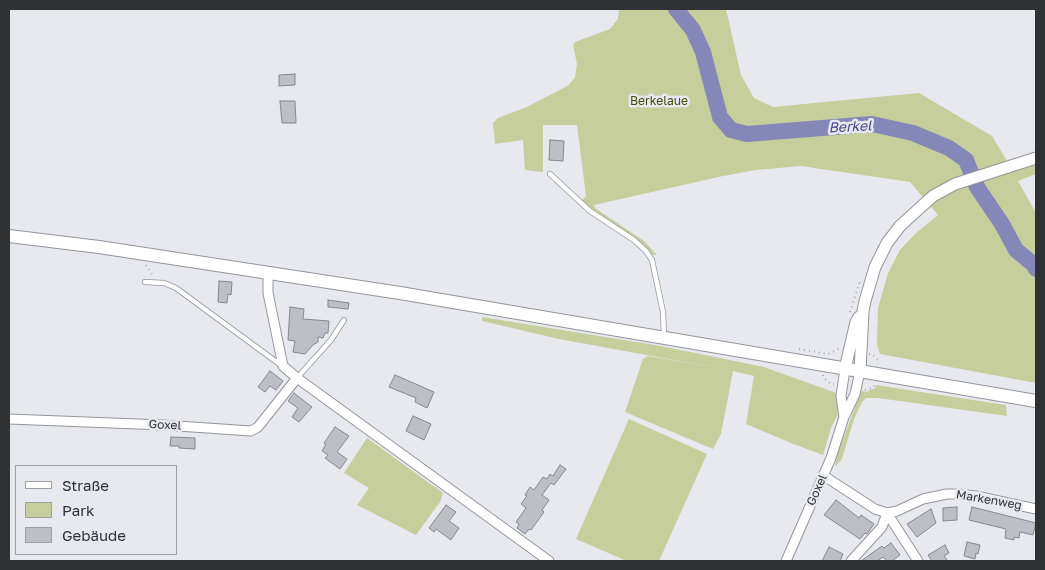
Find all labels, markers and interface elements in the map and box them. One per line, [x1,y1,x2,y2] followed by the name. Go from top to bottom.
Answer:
[630,94,688,108] park label: Berkelaue
[828,117,872,137] water label: Berkel
[148,417,182,433] street label: Goxel
[15,465,178,555] legend
[804,472,830,508] street label: Goxel
[62,476,109,494] text: Straße
[955,487,1023,513] street label: Markenweg
[62,501,94,519] text: Park
[62,526,126,544] text: Gebäude

